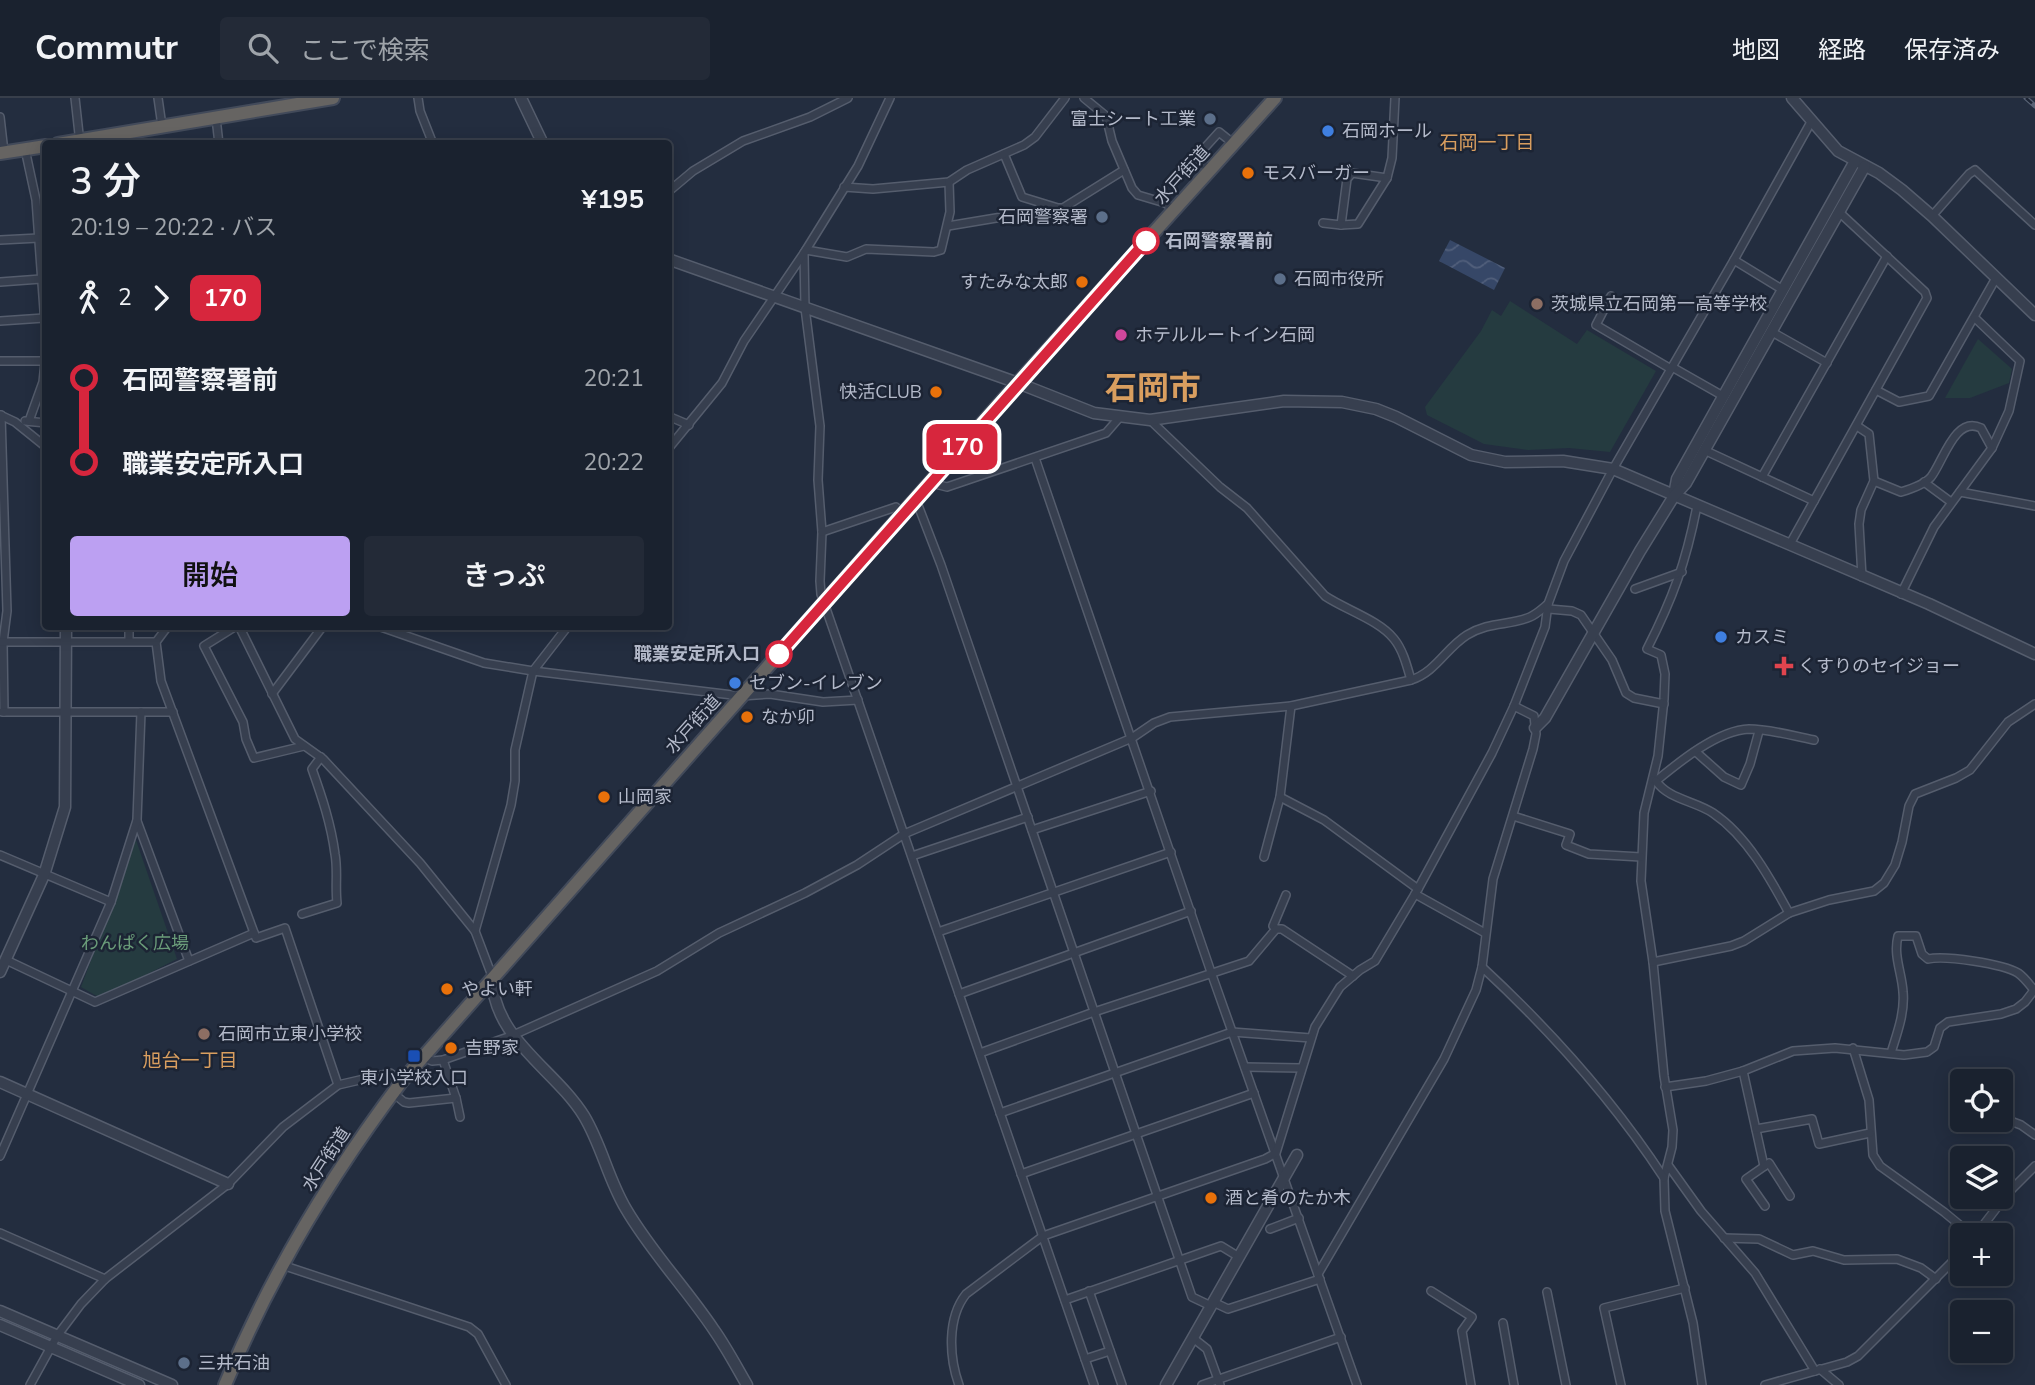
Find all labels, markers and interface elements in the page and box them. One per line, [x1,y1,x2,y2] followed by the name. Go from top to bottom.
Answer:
[220,17,710,80] search box
[35,26,178,71] text: Commutr
[244,29,282,67] icon: search
[300,33,430,68] text: ここで検索
[1732,34,1780,66] text: 地図
[1818,34,1866,66] text: 経路
[1904,34,2000,66] text: 保存済み
[1070,107,1196,131] place label: 富士シート工業
[1202,111,1218,127] marker: 富士シート工業
[1342,119,1432,143] place label: 石岡ホール
[1320,123,1336,139] marker: 石岡ホール
[1439,130,1535,156] district label: 石岡一丁目
[1149,140,1215,210] street label: 水戸街道
[70,156,141,207] text: 3 分
[1262,161,1370,185] place label: モスバーガー
[1240,165,1256,181] marker: モスバーガー
[582,182,644,217] text: ¥195
[998,205,1088,229] place label: 石岡警察署
[1094,209,1110,225] marker: 石岡警察署
[70,212,277,243] text: 20:19 – 20:22 · バス
[1133,228,1159,254] marker: 石岡警察署前
[1165,229,1273,253] place label: 石岡警察署前
[1294,267,1384,291] place label: 石岡市役所
[960,270,1068,294] place label: すたみな太郎
[1272,271,1288,287] marker: 石岡市役所
[1074,274,1090,290] marker: すたみな太郎
[70,279,108,317] icon: walk
[142,279,180,317] icon: forward
[118,282,132,313] text: 2
[204,282,247,314] text: 170
[1551,292,1767,316] place label: 茨城県立石岡第一高等学校
[1529,296,1545,312] marker: 茨城県立石岡第一高等学校
[1135,323,1315,347] place label: ホテルルートイン石岡
[1113,327,1129,343] marker: ホテルルートイン石岡
[122,363,278,398] text: 石岡警察署前
[584,363,644,394] text: 20:21
[1105,367,1201,410] district label: 石岡市
[839,380,922,404] place label: 快活CLUB
[928,384,944,400] marker: 快活CLUB
[922,424,1002,470] line badge: 170
[940,431,984,463] text: 170
[122,447,304,482] text: 職業安定所入口
[584,447,644,478] text: 20:22
[70,536,350,616] button: 開始
[364,536,644,616] button: きっぷ
[1735,625,1789,649] place label: カスミ
[1713,629,1729,645] marker: カスミ
[766,641,792,667] marker: 職業安定所入口
[634,642,760,666] place label: 職業安定所入口
[1798,654,1960,678] place label: くすりのセイジョー
[1776,658,1792,674] marker: くすりのセイジョー
[749,671,883,695] place label: セブン-イレブン
[727,675,743,691] marker: セブン-イレブン
[660,689,726,759] street label: 水戸街道
[761,705,815,729] place label: なか卯
[739,709,755,725] marker: なか卯
[618,785,672,809] place label: 山岡家
[596,789,612,805] marker: 山岡家
[81,931,189,955] park label: わんぱく広場
[461,977,533,1001] place label: やよい軒
[439,981,455,997] marker: やよい軒
[218,1022,362,1046] place label: 石岡市立東小学校
[196,1026,212,1042] marker: 石岡市立東小学校
[465,1036,519,1060] place label: 吉野家
[443,1040,459,1056] marker: 吉野家
[142,1048,238,1074] district label: 旭台一丁目
[406,1048,422,1064] marker: 東小学校入口
[360,1066,468,1090] place label: 東小学校入口
[1950,1069,2013,1363] map controls
[1950,1069,2013,1132] button: locate
[296,1122,356,1196] street label: 水戸街道
[1950,1146,2013,1209] button: layers
[1225,1186,1351,1210] place label: 酒と肴のたか木
[1203,1190,1219,1206] marker: 酒と肴のたか木
[1950,1223,2013,1286] button: +
[1950,1300,2013,1363] button: −
[198,1351,270,1375] place label: 三井石油
[176,1355,192,1371] marker: 三井石油

